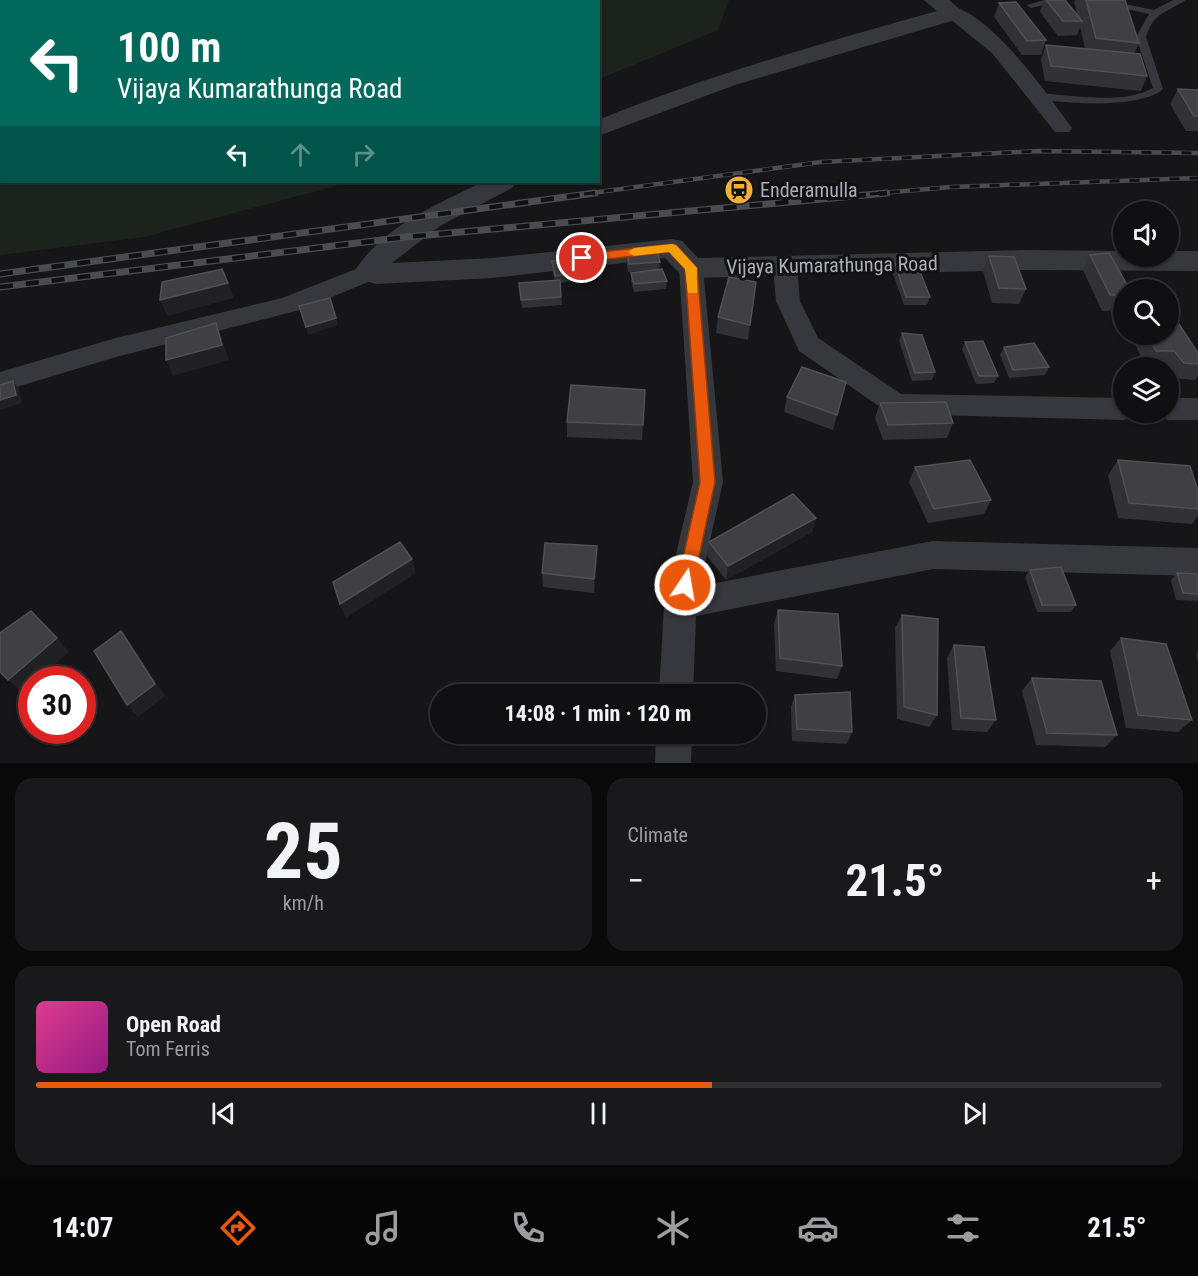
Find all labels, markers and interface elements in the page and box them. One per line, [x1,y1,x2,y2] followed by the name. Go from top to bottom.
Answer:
[117,23,222,72] text: 100 m
[18,24,96,102] icon: left
[117,73,402,105] text: Vijaya Kumarathunga Road
[221,138,254,171] icon: left
[284,138,317,171] icon: ahead
[347,138,380,171] icon: right
[723,174,755,206] station icon: Enderamulla
[760,178,858,202] place label: Enderamulla
[1113,201,1179,423] map controls
[1113,201,1179,267] button: sound
[556,232,607,283] pin
[565,241,598,274] icon: arrive
[726,251,938,279] street label: Vijaya Kumarathunga Road
[1113,279,1179,345] button: search
[1113,357,1179,423] button: layers
[653,553,717,617] position arrow
[18,666,96,744] speed limit sign: 30
[505,701,691,726] text: 14:08 · 1 min · 120 m
[264,806,343,897] text: 25
[628,823,688,847] text: Climate
[845,854,944,907] text: 21.5°
[628,861,644,900] text: −
[1146,861,1162,900] text: +
[283,891,324,915] text: km/h
[126,1012,221,1037] text: Open Road
[126,1037,210,1061] text: Tom Ferris
[207,1097,240,1130] icon: previous
[582,1097,615,1130] icon: pause
[958,1097,991,1130] icon: next
[217,1207,259,1249] icon: directions
[362,1207,404,1249] icon: music
[507,1207,549,1249] icon: phone
[652,1207,694,1249] icon: climate
[797,1207,839,1249] icon: car
[942,1207,984,1249] icon: filters
[52,1212,114,1244] text: 14:07
[1087,1212,1146,1244] text: 21.5°

